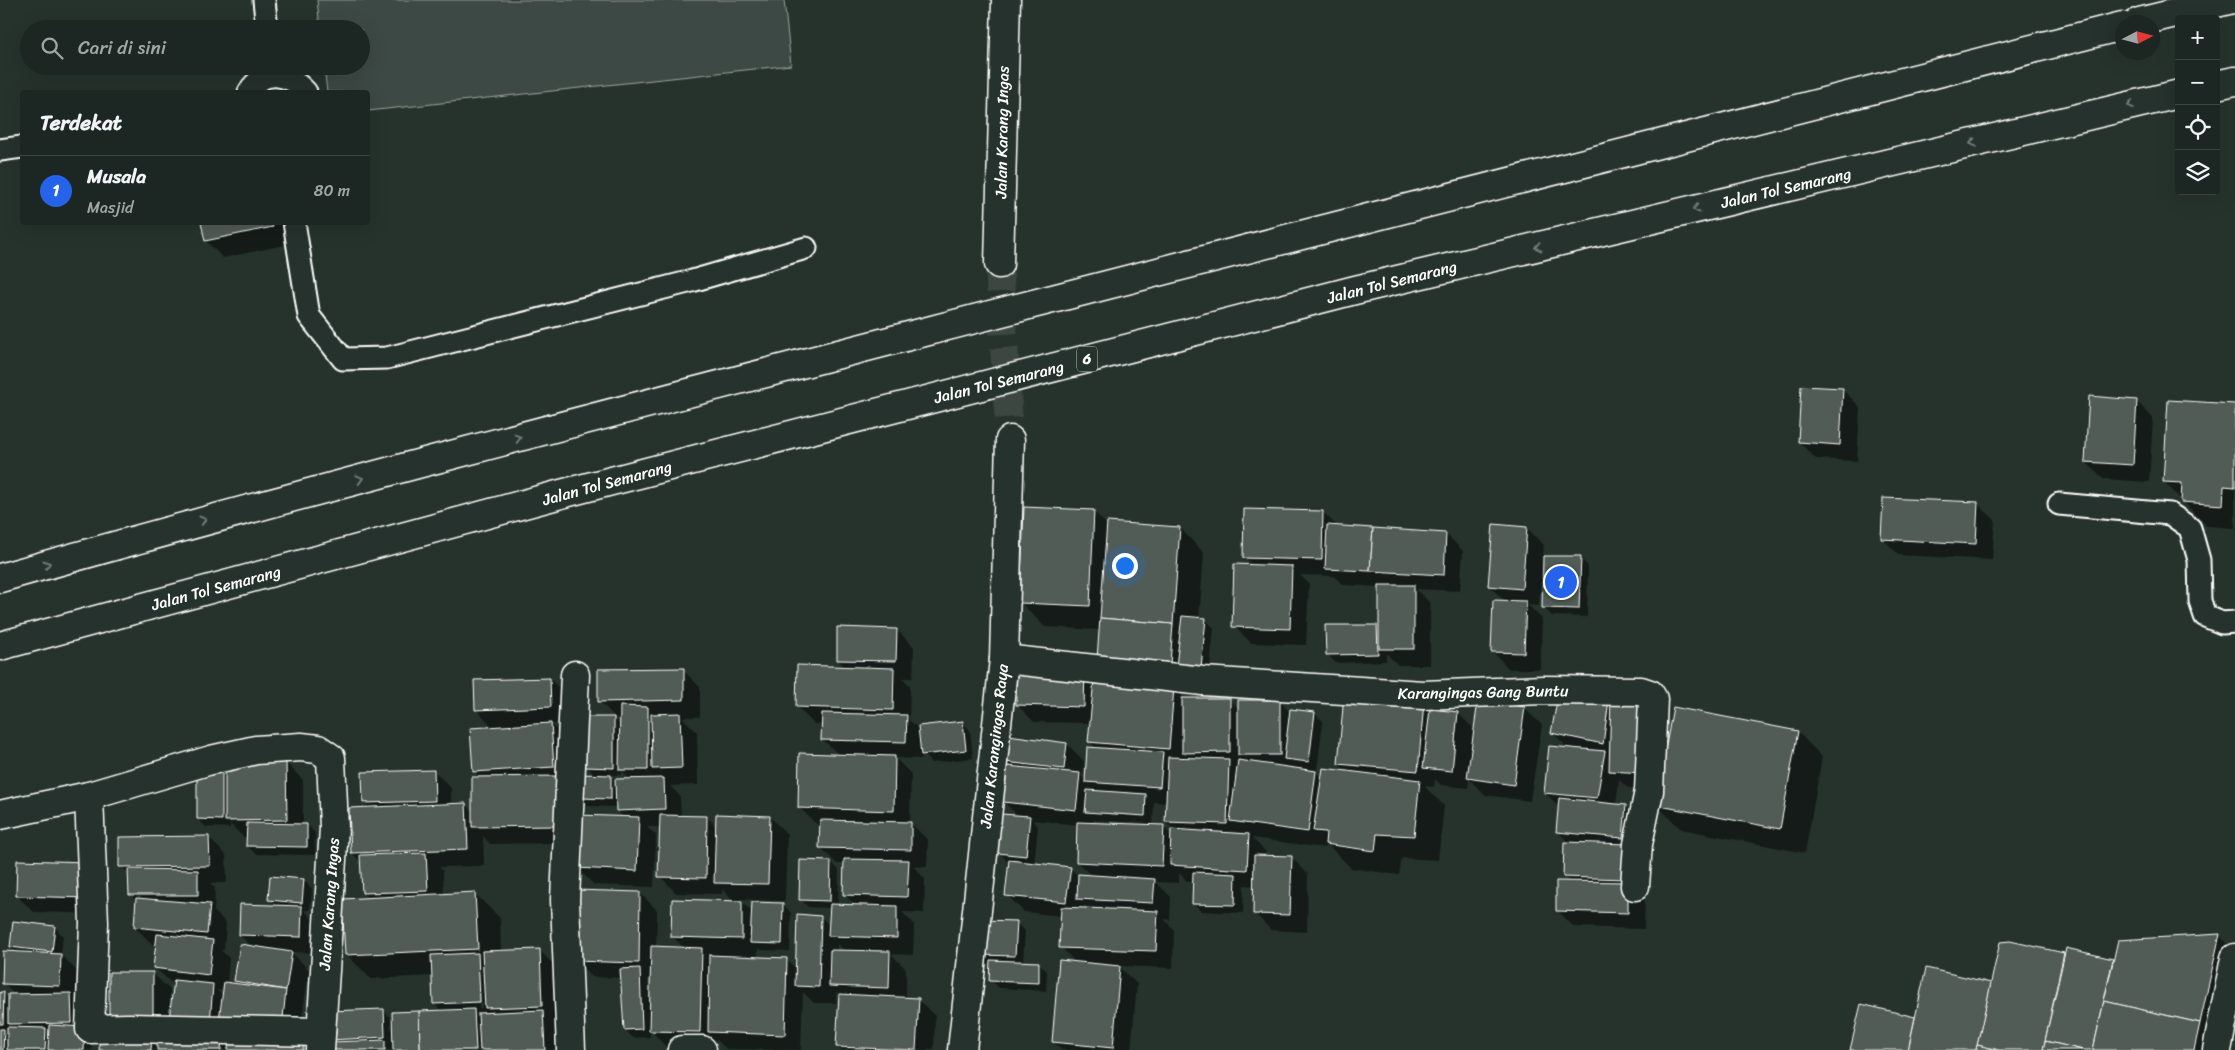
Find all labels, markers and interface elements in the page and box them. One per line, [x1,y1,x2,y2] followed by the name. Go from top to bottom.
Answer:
[2115,15,2160,60] north arrow
[2175,15,2220,195] map controls
[2175,15,2220,60] button: +
[20,20,370,75] search box
[78,31,166,64] text: Cari di sini
[38,34,66,62] icon: search
[2175,60,2220,105] button: −
[986,65,1018,200] street label: Jalan Karang Ingas
[2127,99,2136,110] one-way arrow
[40,104,122,142] text: Terdekat
[2175,105,2220,150] button: locate
[1969,137,1978,148] one-way arrow
[2175,150,2220,195] button: layers
[1717,159,1854,217] street label: Jalan Tol Semarang
[87,160,146,193] text: Musala
[53,176,59,205] text: 1
[314,176,350,205] text: 80 m
[87,193,134,222] text: Masjid
[1691,203,1700,214] one-way arrow
[1533,241,1542,252] one-way arrow
[1323,252,1460,312] street label: Jalan Tol Semarang
[1077,346,1097,372] road number: 6
[930,352,1067,412] street label: Jalan Tol Semarang
[513,433,522,444] one-way arrow
[538,452,675,514] street label: Jalan Tol Semarang
[356,474,365,485] one-way arrow
[199,516,207,526] one-way arrow
[1112,553,1138,579] your location
[147,557,284,619] street label: Jalan Tol Semarang
[42,560,50,570] one-way arrow
[1545,563,1577,601] pin: 1
[971,662,1017,830] street label: Jalan Karangingas Raya
[1397,676,1569,708] street label: Karangingas Gang Buntu
[310,836,348,972] street label: Jalan Karang Ingas

